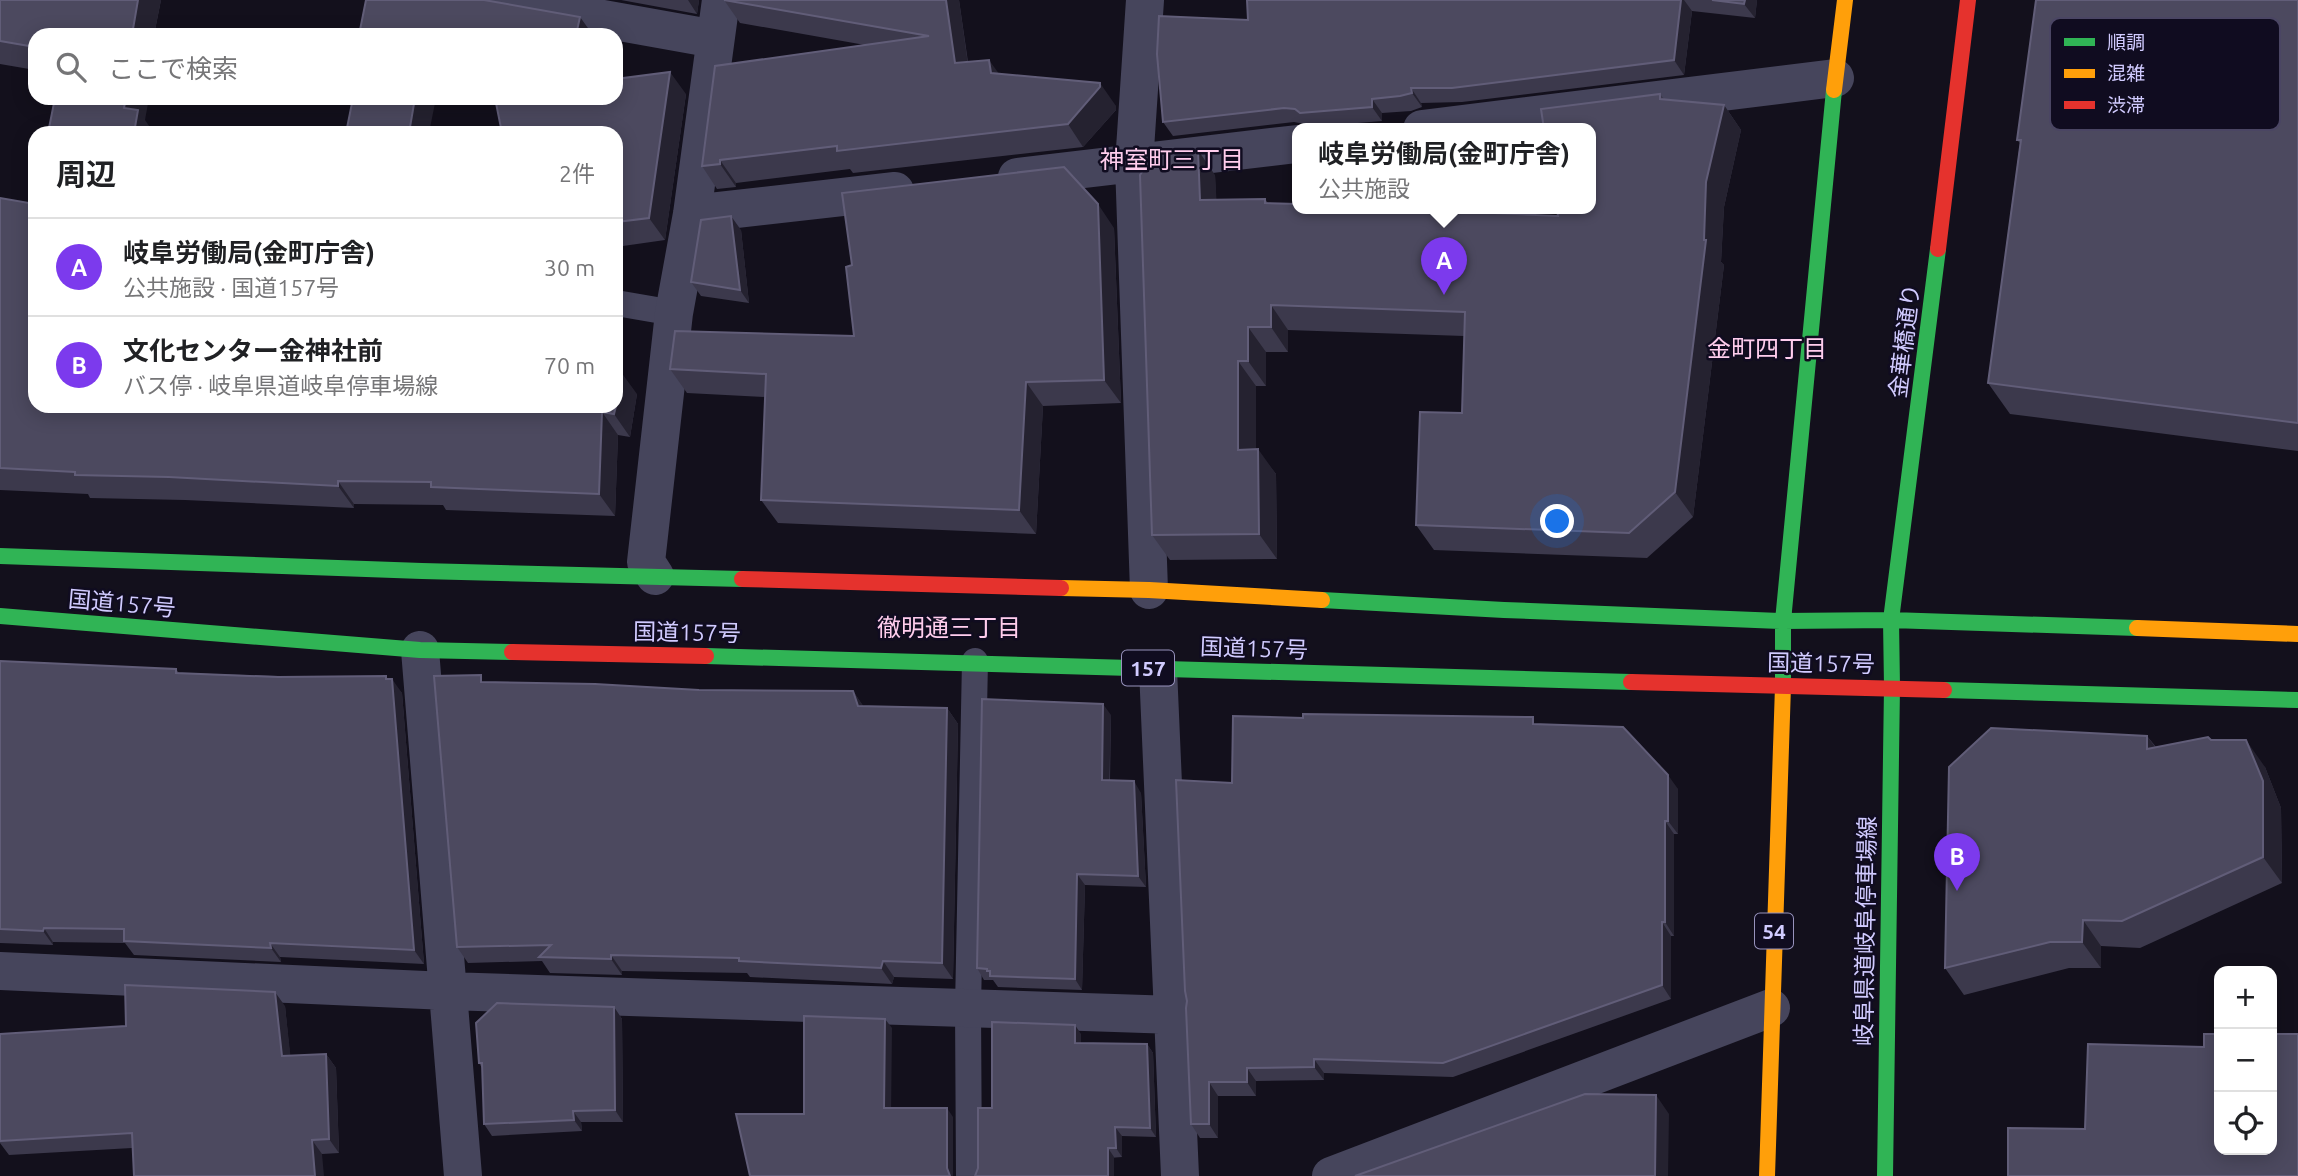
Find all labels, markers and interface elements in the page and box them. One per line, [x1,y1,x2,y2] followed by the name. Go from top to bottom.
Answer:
[2050,18,2280,130] legend
[28,28,623,105] search box
[2107,31,2145,53] text: 順調
[52,48,90,86] icon: search
[108,54,238,83] text: ここで検索
[2107,62,2145,84] text: 混雑
[2107,94,2145,116] text: 渋滞
[1292,123,1596,214] popup
[1318,139,1570,168] text: 岐阜労働局(金町庁舎)
[1100,146,1244,173] district label: 神室町三丁目
[56,157,116,191] text: 周辺
[559,161,595,186] text: 2件
[1318,176,1410,201] text: 公共施設
[1421,237,1467,295] pin: A
[123,238,375,267] text: 岐阜労働局(金町庁舎)
[71,255,87,280] text: A
[544,255,595,280] text: 30 m
[123,275,339,300] text: 公共施設 · 国道157号
[1885,282,1923,400] street label: 金華橋通り
[1707,335,1827,362] district label: 金町四丁目
[123,336,383,365] text: 文化センター金神社前
[71,353,87,378] text: B
[544,353,595,378] text: 70 m
[123,373,438,398] text: バス停 · 岐阜県道岐阜停車場線
[1540,504,1574,538] your location
[67,586,177,620] street label: 国道157号
[877,614,1021,641] district label: 徹明通三丁目
[633,619,741,645] street label: 国道157号
[1200,634,1308,662] street label: 国道157号
[1122,650,1174,686] road number: 157
[1767,650,1875,676] street label: 国道157号
[1850,816,1880,1046] street label: 岐阜県道岐阜停車場線
[1934,833,1980,891] pin: B
[1755,914,1793,948] road number: 54
[2214,966,2277,1155] map controls
[2214,966,2277,1029] button: +
[2214,1029,2277,1092] button: −
[2214,1092,2277,1155] button: locate

